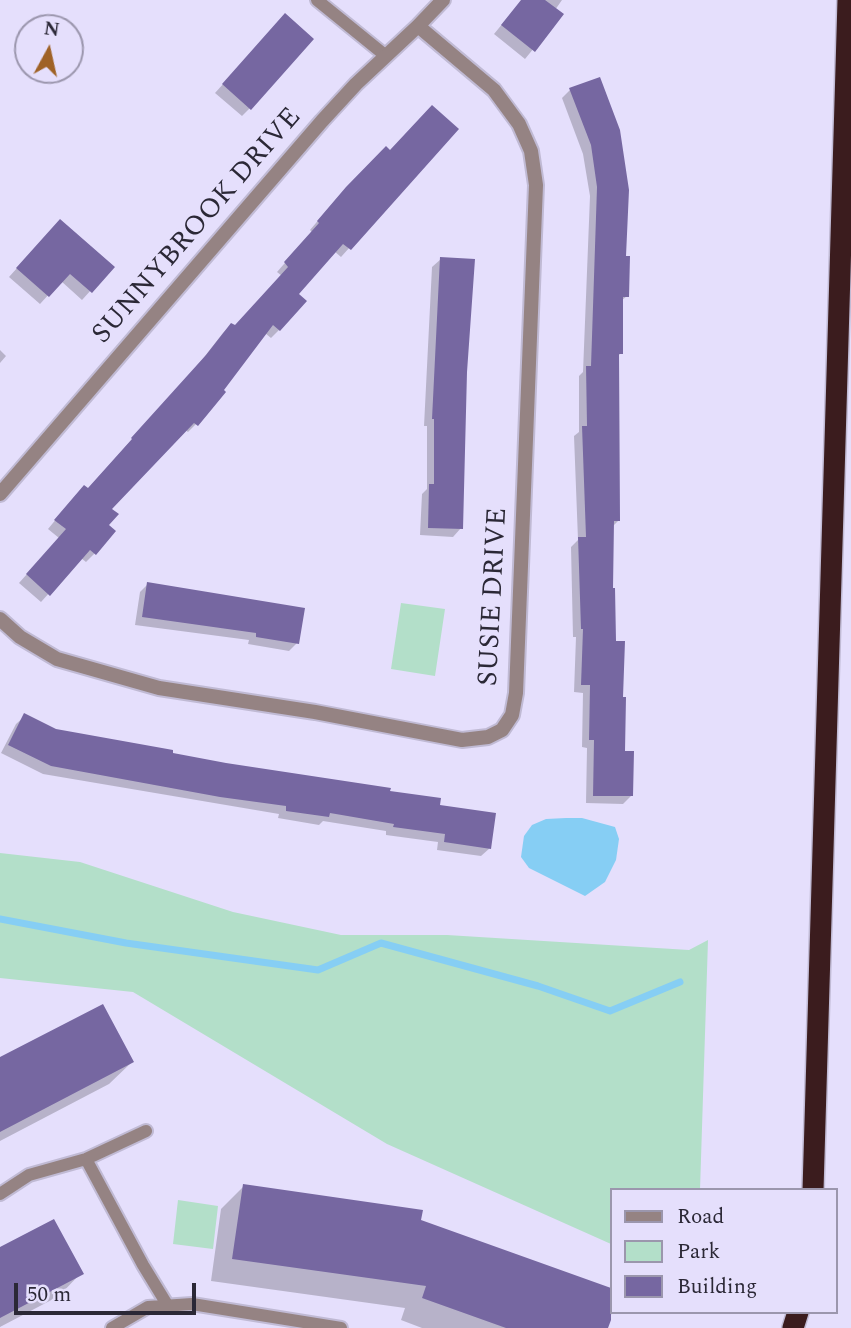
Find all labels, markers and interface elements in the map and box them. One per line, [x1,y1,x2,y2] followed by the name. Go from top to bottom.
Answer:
[14,14,84,84] north arrow
[42,14,61,45] text: N
[86,102,310,352] street label: SUNNYBROOK DRIVE
[474,507,516,687] street label: SUSIE DRIVE
[610,1188,837,1314] legend
[677,1201,724,1233] text: Road
[677,1236,720,1268] text: Park
[18,1268,200,1312] scale bar
[677,1271,757,1303] text: Building
[27,1279,71,1311] text: 50 m

